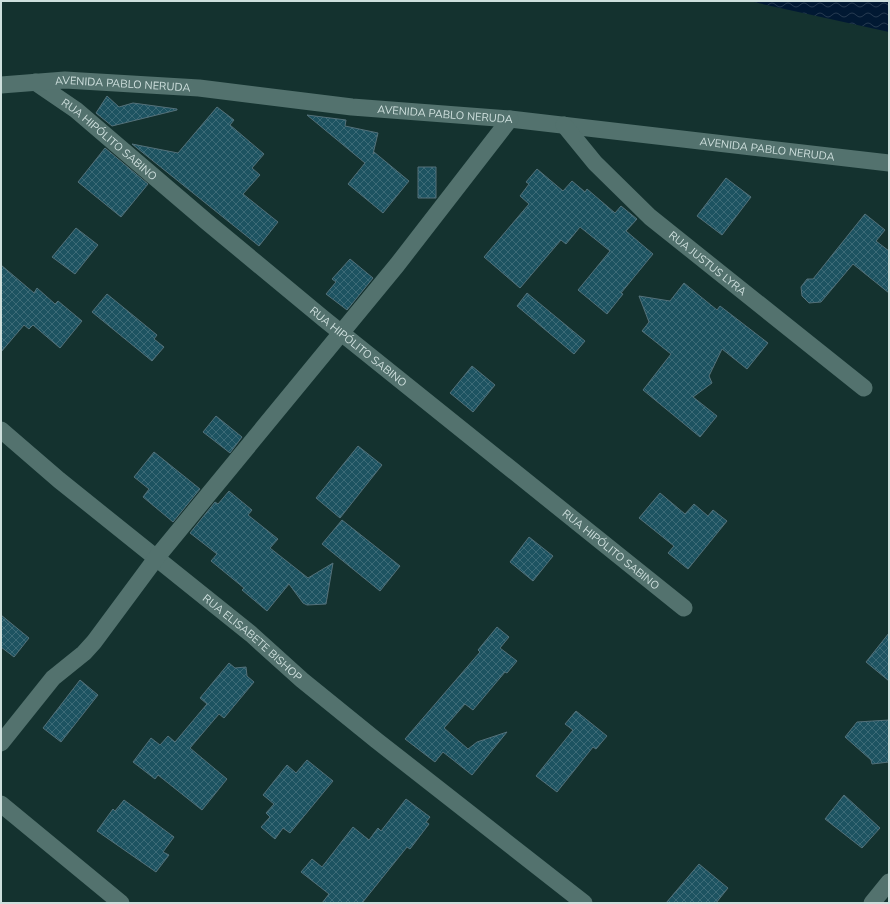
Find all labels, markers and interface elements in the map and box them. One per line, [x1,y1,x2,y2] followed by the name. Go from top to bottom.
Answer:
[54,73,191,95] street label: AVENIDA PABLO NERUDA
[58,95,160,184] street label: RUA HIPÓLITO SABINO
[377,102,513,127] street label: AVENIDA PABLO NERUDA
[699,134,835,165] street label: AVENIDA PABLO NERUDA
[665,228,749,299] street label: RUA JUSTUS LYRA
[306,303,410,391] street label: RUA HIPÓLITO SABINO
[559,506,662,593] street label: RUA HIPÓLITO SABINO
[199,591,305,685] street label: RUA ELISABETE BISHOP

